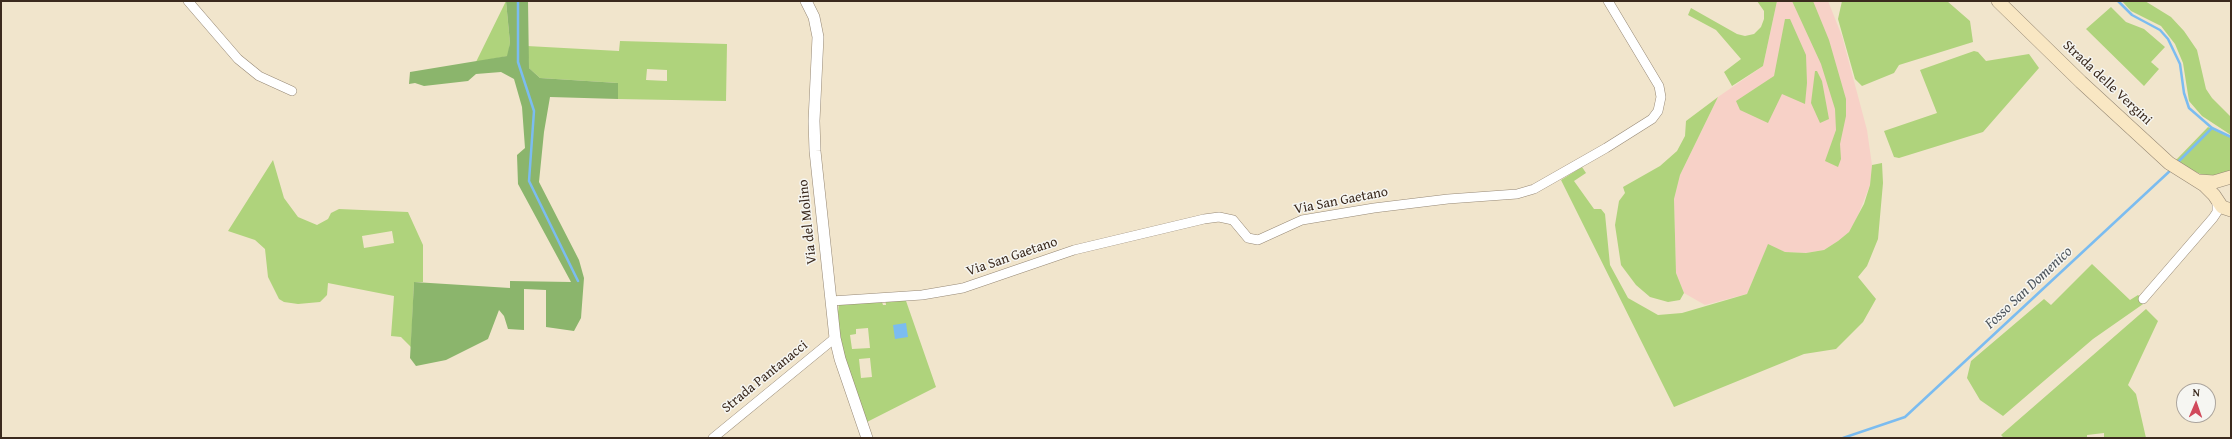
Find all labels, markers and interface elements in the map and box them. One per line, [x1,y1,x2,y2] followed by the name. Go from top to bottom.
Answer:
[2059,37,2155,129] street label: Strada delle Vergini
[795,179,821,265] street label: Via del Molino
[1293,184,1389,218] street label: Via San Gaetano
[964,234,1060,280] street label: Via San Gaetano
[1982,243,2076,333] water label: Fosso San Domenico
[719,337,811,417] street label: Strada Pantanacci
[2176,383,2216,423] north arrow
[2192,384,2200,400] text: N

